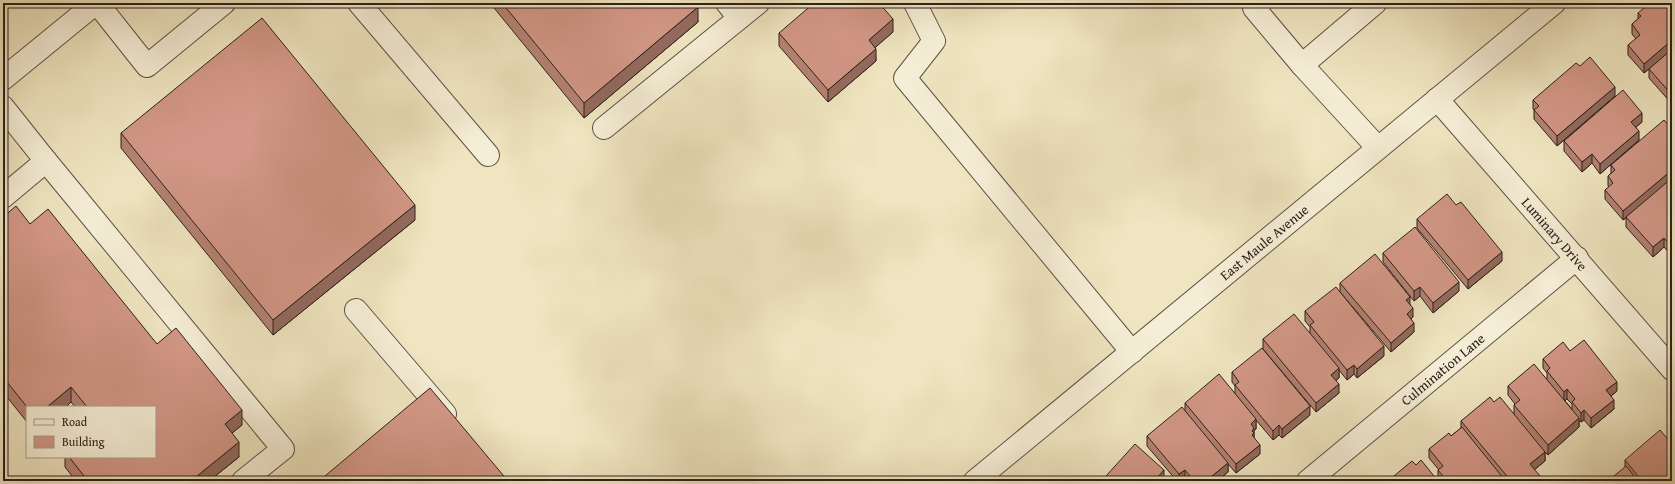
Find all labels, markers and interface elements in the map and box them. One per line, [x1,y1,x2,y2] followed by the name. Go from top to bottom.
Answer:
[1517,193,1592,275] street label: Luminary Drive
[1216,199,1313,285] street label: East Maule Avenue
[1396,328,1489,410] street label: Culmination Lane
[26,406,156,458] legend
[62,413,88,430] text: Road
[62,433,105,450] text: Building

